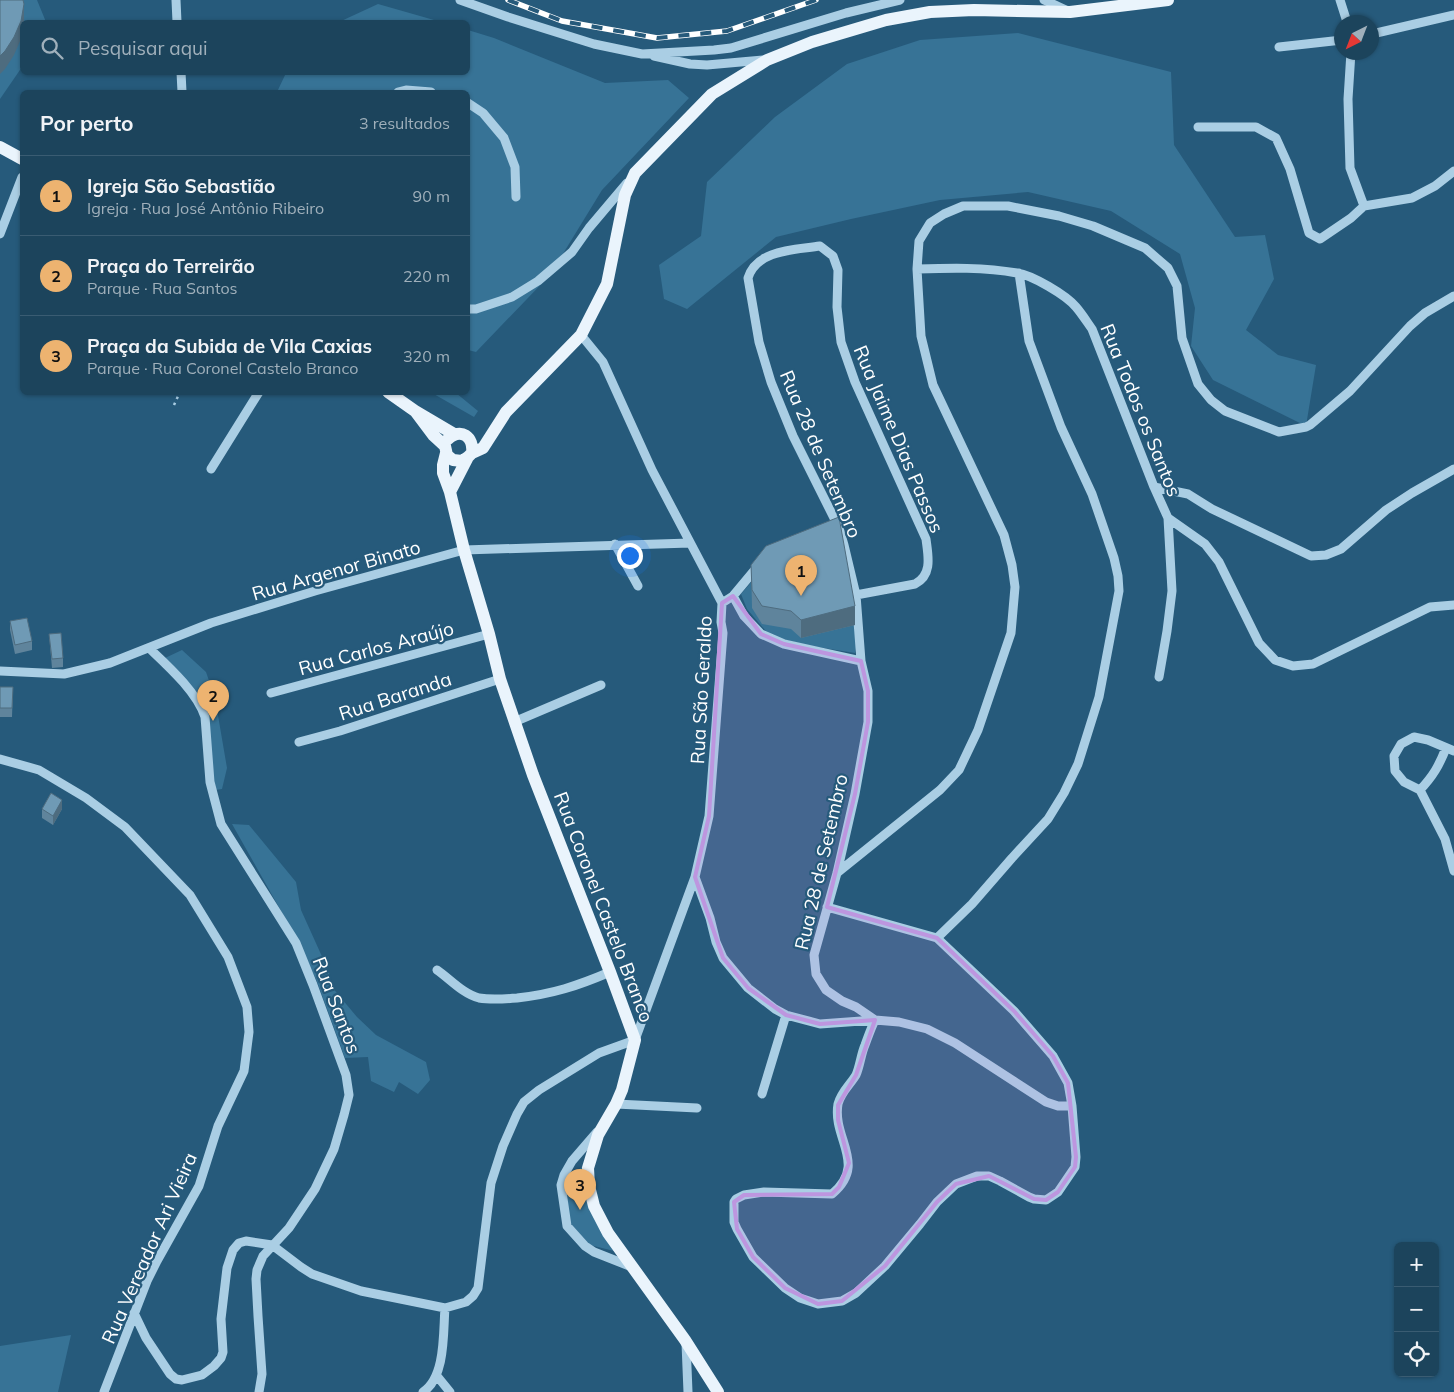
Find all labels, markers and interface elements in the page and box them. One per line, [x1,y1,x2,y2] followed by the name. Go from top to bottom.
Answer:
[1334,15,1379,60] north arrow
[20,20,470,75] search box
[38,34,66,62] icon: search
[78,36,208,60] text: Pesquisar aqui
[40,110,134,136] text: Por perto
[359,113,450,133] text: 3 resultados
[87,174,275,198] text: Igreja São Sebastião
[51,186,61,206] text: 1
[413,186,450,206] text: 90 m
[87,198,324,218] text: Igreja · Rua José Antônio Ribeiro
[87,254,255,278] text: Praça do Terreirão
[51,266,61,286] text: 2
[403,266,450,286] text: 220 m
[87,278,238,298] text: Parque · Rua Santos
[1095,320,1187,500] street label: Rua Todos os Santos
[87,334,372,358] text: Praça da Subida de Vila Caxias
[849,342,949,536] street label: Rua Jaime Dias Passos
[51,346,61,366] text: 3
[403,346,450,366] text: 320 m
[87,358,358,378] text: Parque · Rua Coronel Castelo Branco
[775,367,867,541] street label: Rua 28 de Setembro
[249,534,423,606] street label: Rua Argenor Binato
[617,543,643,569] your location
[785,555,817,596] pin: 1
[685,615,717,765] street label: Rua São Geraldo
[296,616,456,680] street label: Rua Carlos Araújo
[336,667,454,725] street label: Rua Baranda
[197,680,229,721] pin: 2
[789,772,853,952] street label: Rua 28 de Setembro
[549,788,659,1026] street label: Rua Coronel Castelo Branco
[308,953,366,1057] street label: Rua Santos
[96,1149,202,1347] street label: Rua Vereador Ari Vieira
[564,1169,596,1210] pin: 3
[1394,1242,1439,1377] map controls
[1394,1242,1439,1287] button: +
[1394,1287,1439,1332] button: −
[1394,1332,1439,1377] button: locate

